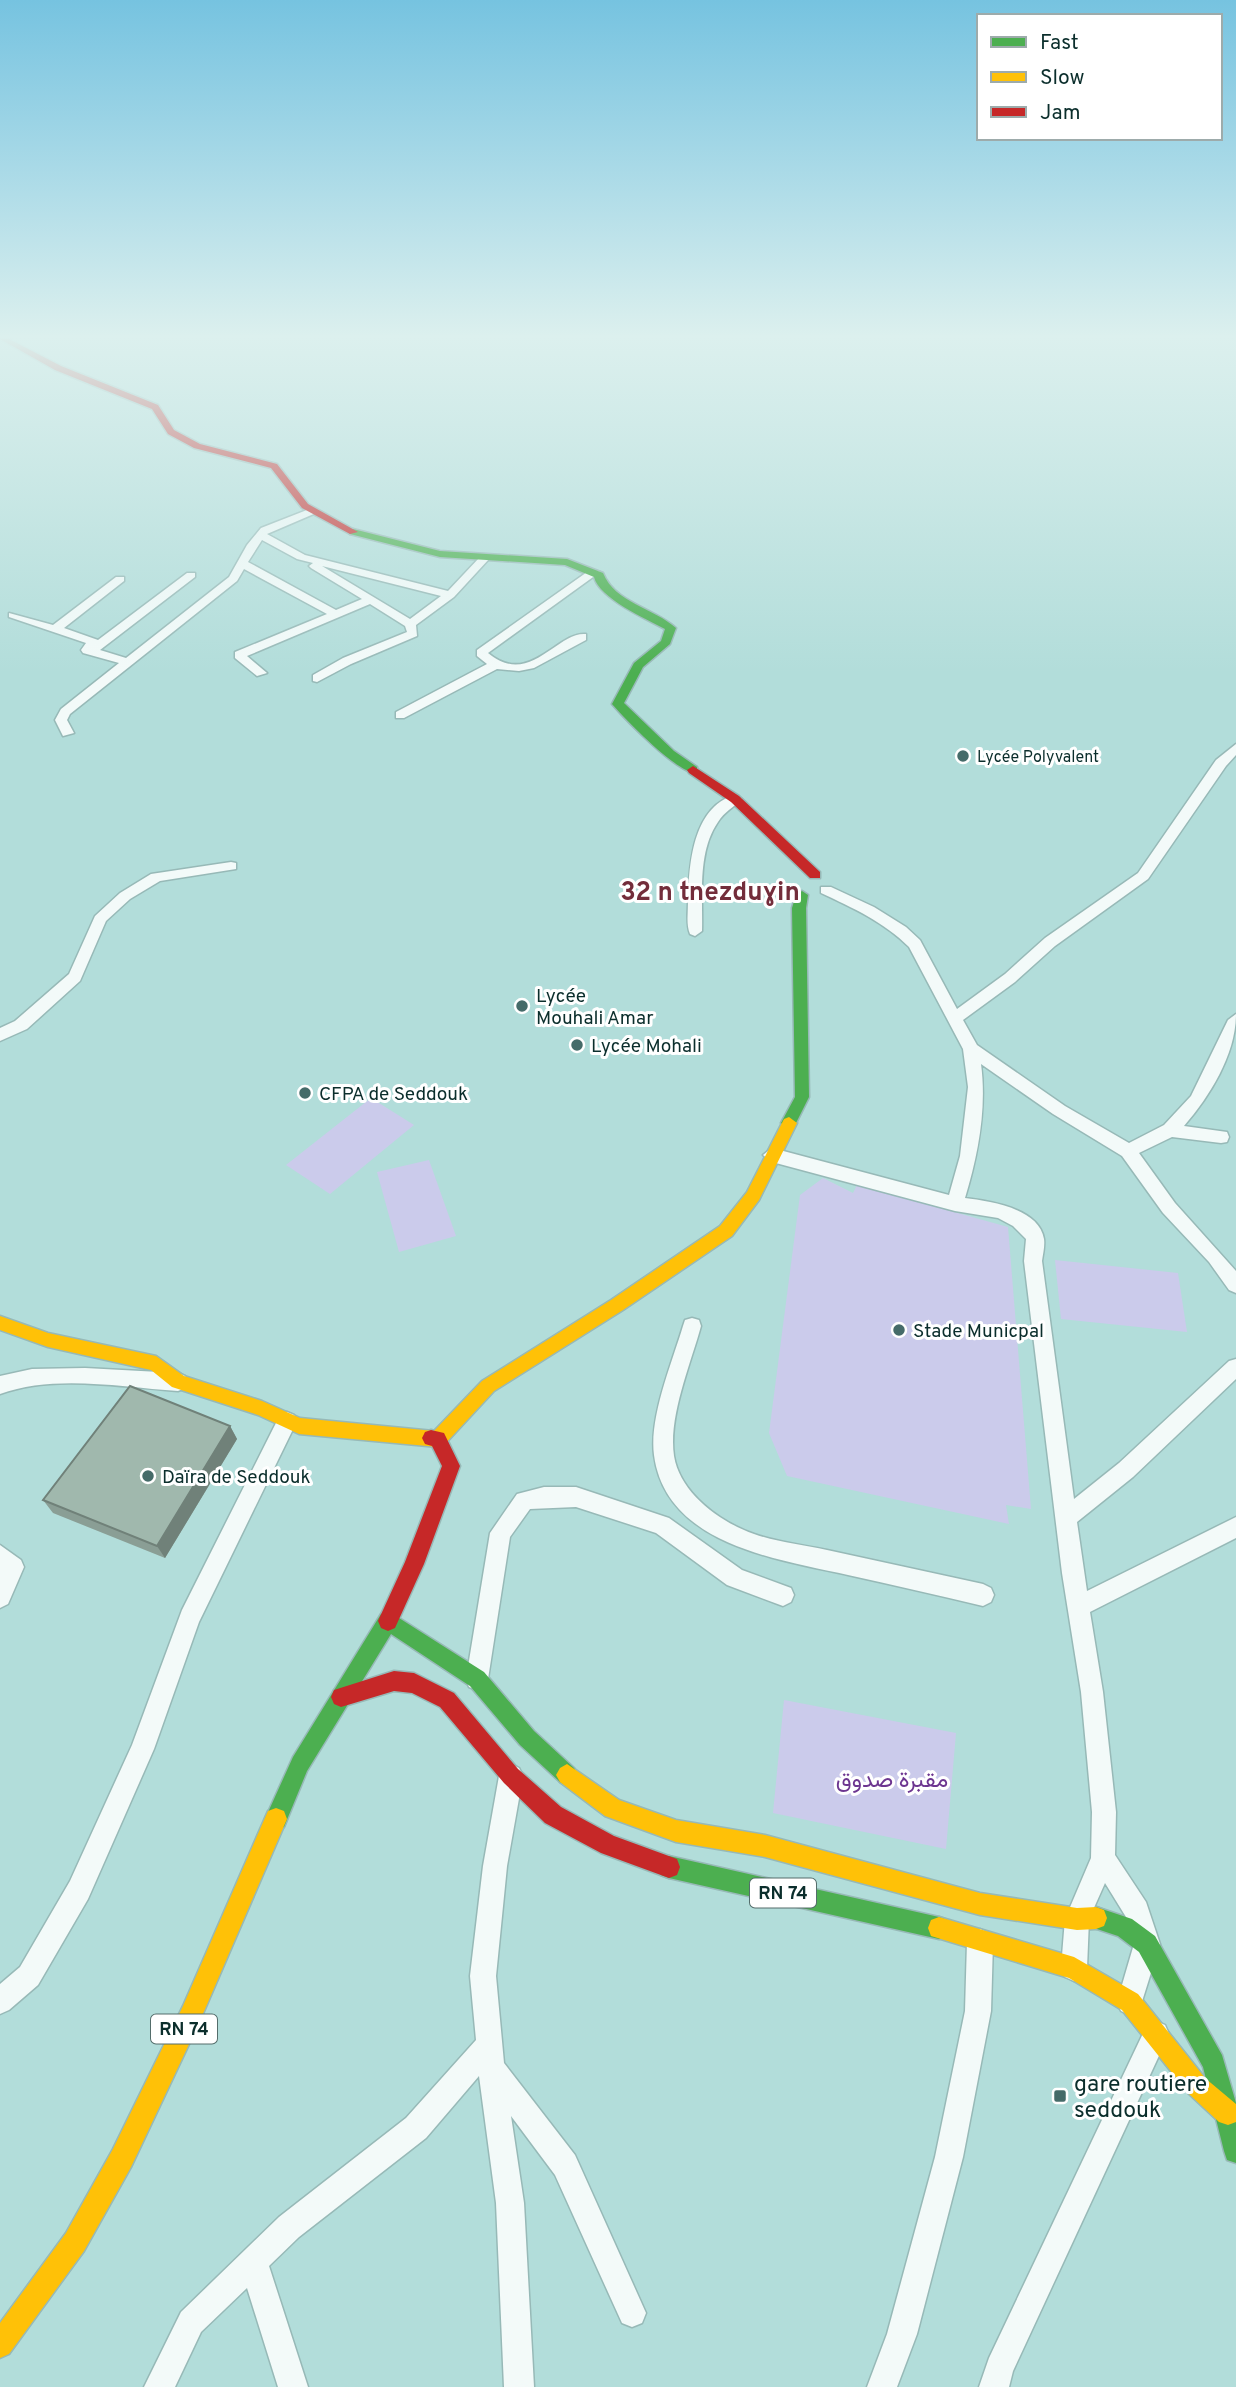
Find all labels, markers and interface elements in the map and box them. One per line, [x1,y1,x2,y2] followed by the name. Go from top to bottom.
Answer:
[977,14,1222,140] legend
[1040,30,1079,57] text: Fast
[1040,65,1085,92] text: Slow
[1040,100,1081,127] text: Jam
[955,748,971,764] marker: Lycée Polyvalent
[977,748,1099,768] place label: Lycée Polyvalent
[620,877,800,910] district label: 32 n tnezduɣin
[536,985,654,1031] place label: Lycée Mouhali Amar
[514,998,530,1014] marker: Lycée Mouhali Amar
[591,1035,702,1059] place label: Lycée Mohali
[569,1037,585,1053] marker: Lycée Mohali
[319,1083,468,1107] place label: CFPA de Seddouk
[297,1085,313,1101] marker: CFPA de Seddouk
[913,1320,1044,1344] place label: Stade Municpal
[891,1322,907,1338] marker: Stade Municpal
[162,1466,311,1490] place label: Daïra de Seddouk
[140,1468,156,1484] marker: Daïra de Seddouk
[836,1767,948,1796] park label: مقبرة صدوق
[750,1879,816,1908] road number: RN 74
[151,2014,217,2043] road number: RN 74
[1074,2071,1207,2126] place label: gare routiere seddouk
[1052,2088,1068,2104] marker: gare routiere seddouk

